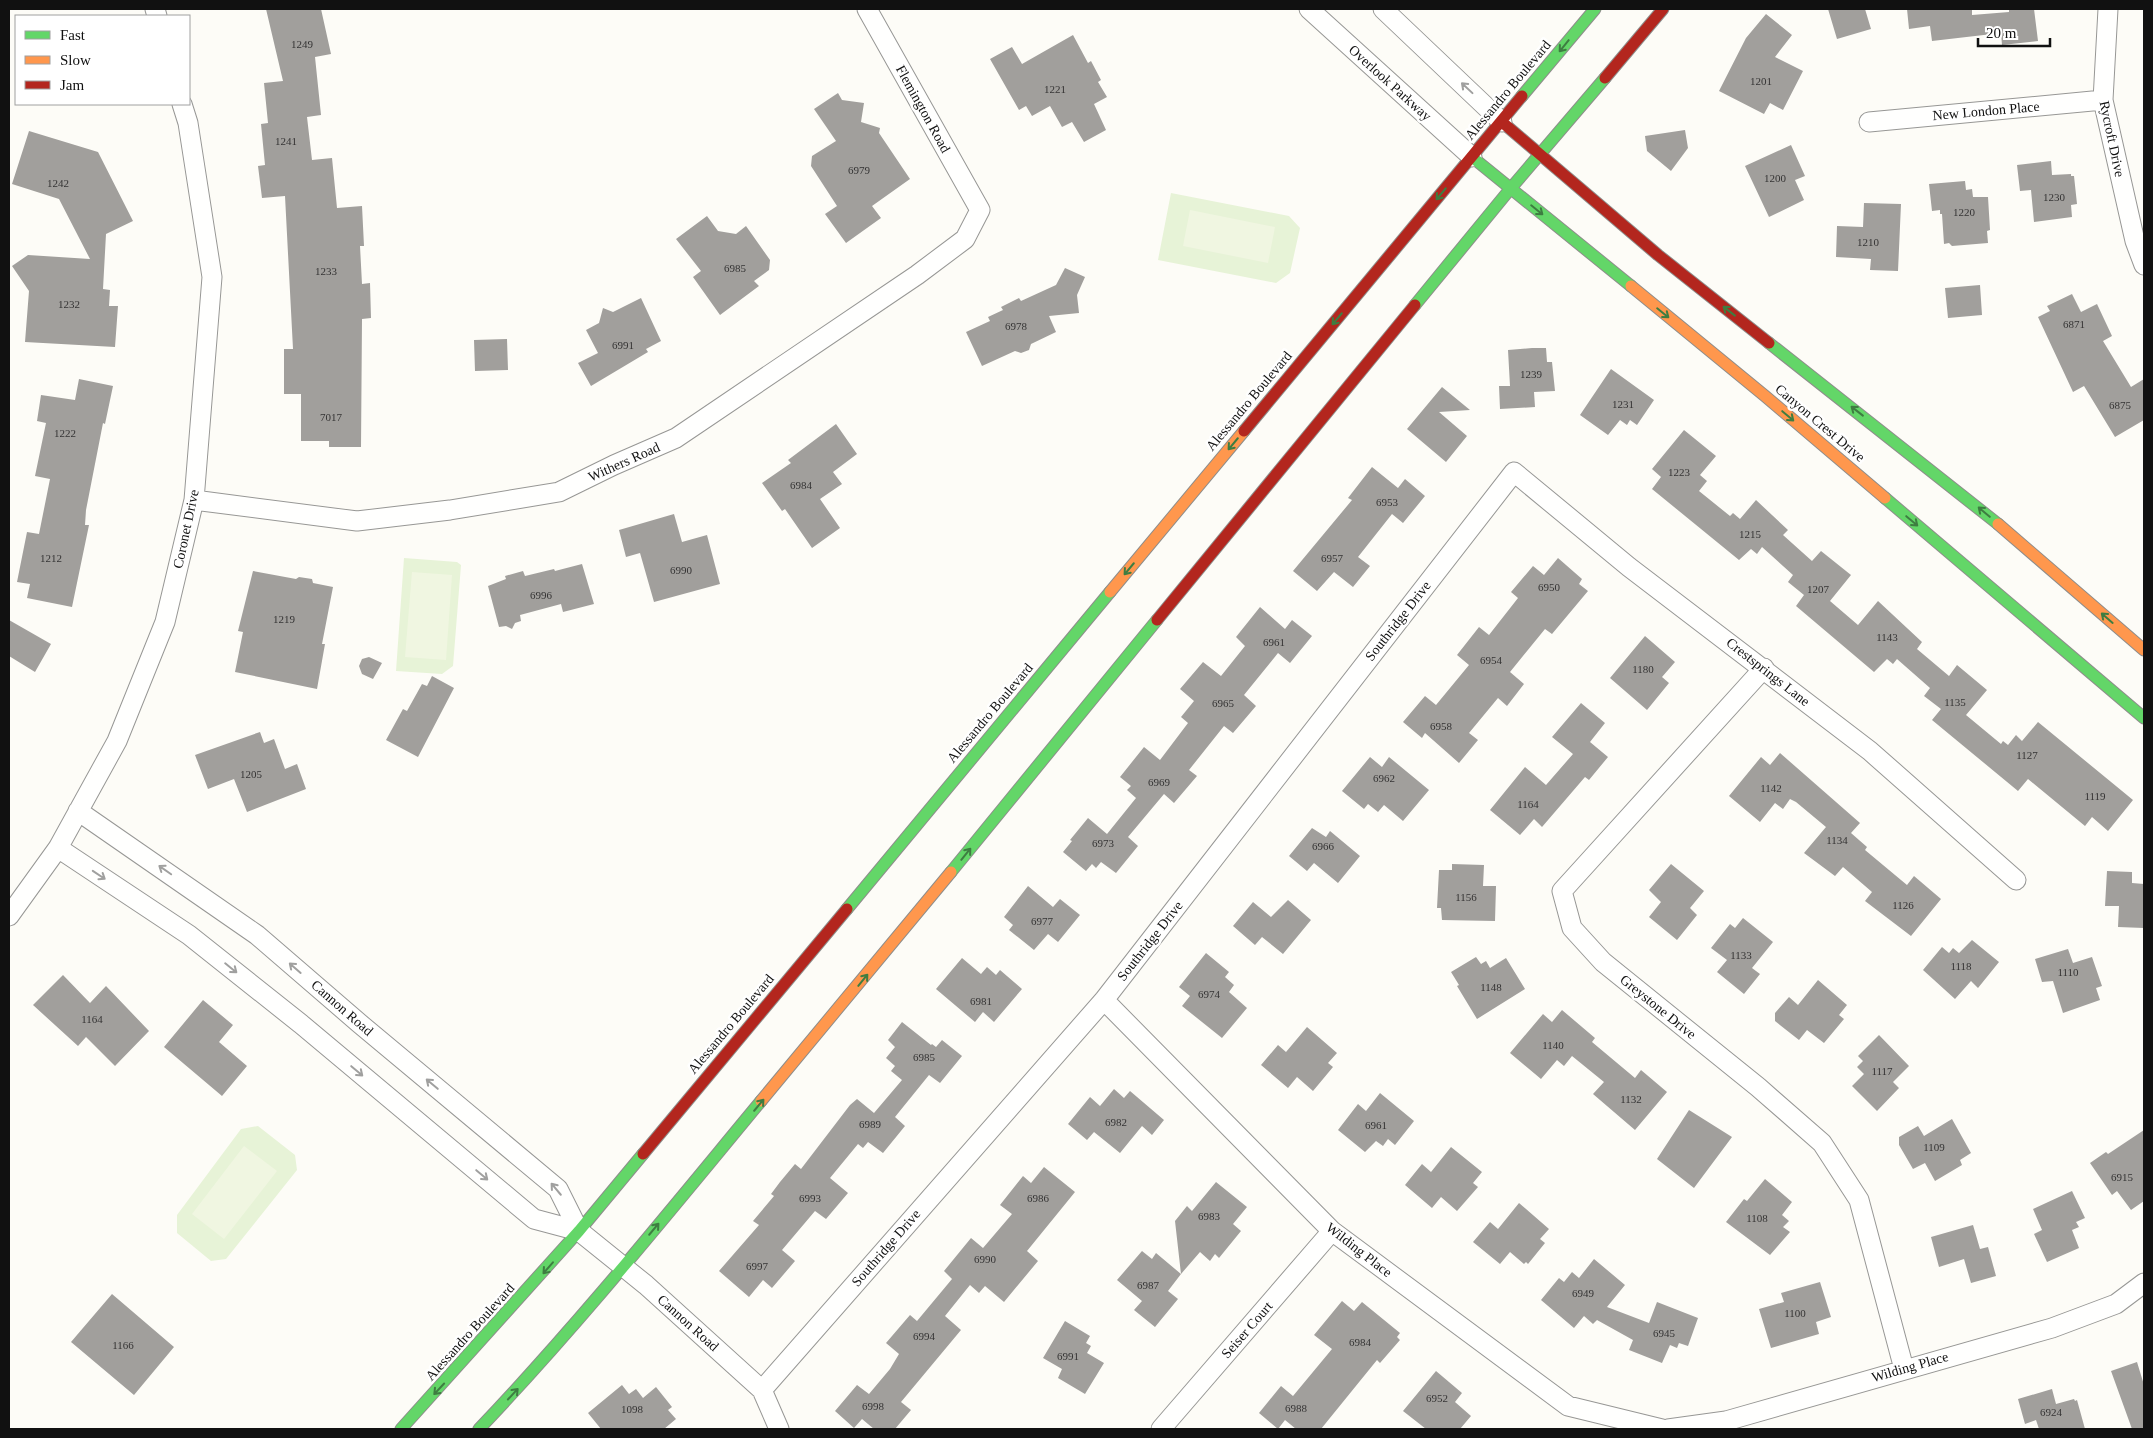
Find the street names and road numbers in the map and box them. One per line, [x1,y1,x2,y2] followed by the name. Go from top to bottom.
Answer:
[1462,37,1554,143] street label: Alessandro Boulevard
[1346,42,1434,124] street label: Overlook Parkway
[893,63,953,155] street label: Flemington Road
[1932,99,2040,123] street label: New London Place
[2097,99,2127,179] street label: Rycroft Drive
[1203,348,1295,454] street label: Alessandro Boulevard
[1772,381,1868,465] street label: Canyon Crest Drive
[586,440,662,484] street label: Withers Road
[170,488,202,570] street label: Coronet Drive
[1362,578,1434,664] street label: Southridge Drive
[1723,635,1813,709] street label: Crestsprings Lane
[944,660,1036,766] street label: Alessandro Boulevard
[1114,898,1186,984] street label: Southridge Drive
[685,971,777,1077] street label: Alessandro Boulevard
[1617,972,1699,1042] street label: Greystone Drive
[308,977,376,1039] street label: Cannon Road
[849,1207,923,1289] street label: Southridge Drive
[1323,1220,1395,1280] street label: Wilding Place
[423,1281,517,1383] street label: Alessandro Boulevard
[655,1292,721,1354] street label: Cannon Road
[1219,1299,1276,1361] street label: Seiser Court
[1870,1349,1950,1385] street label: Wilding Place

